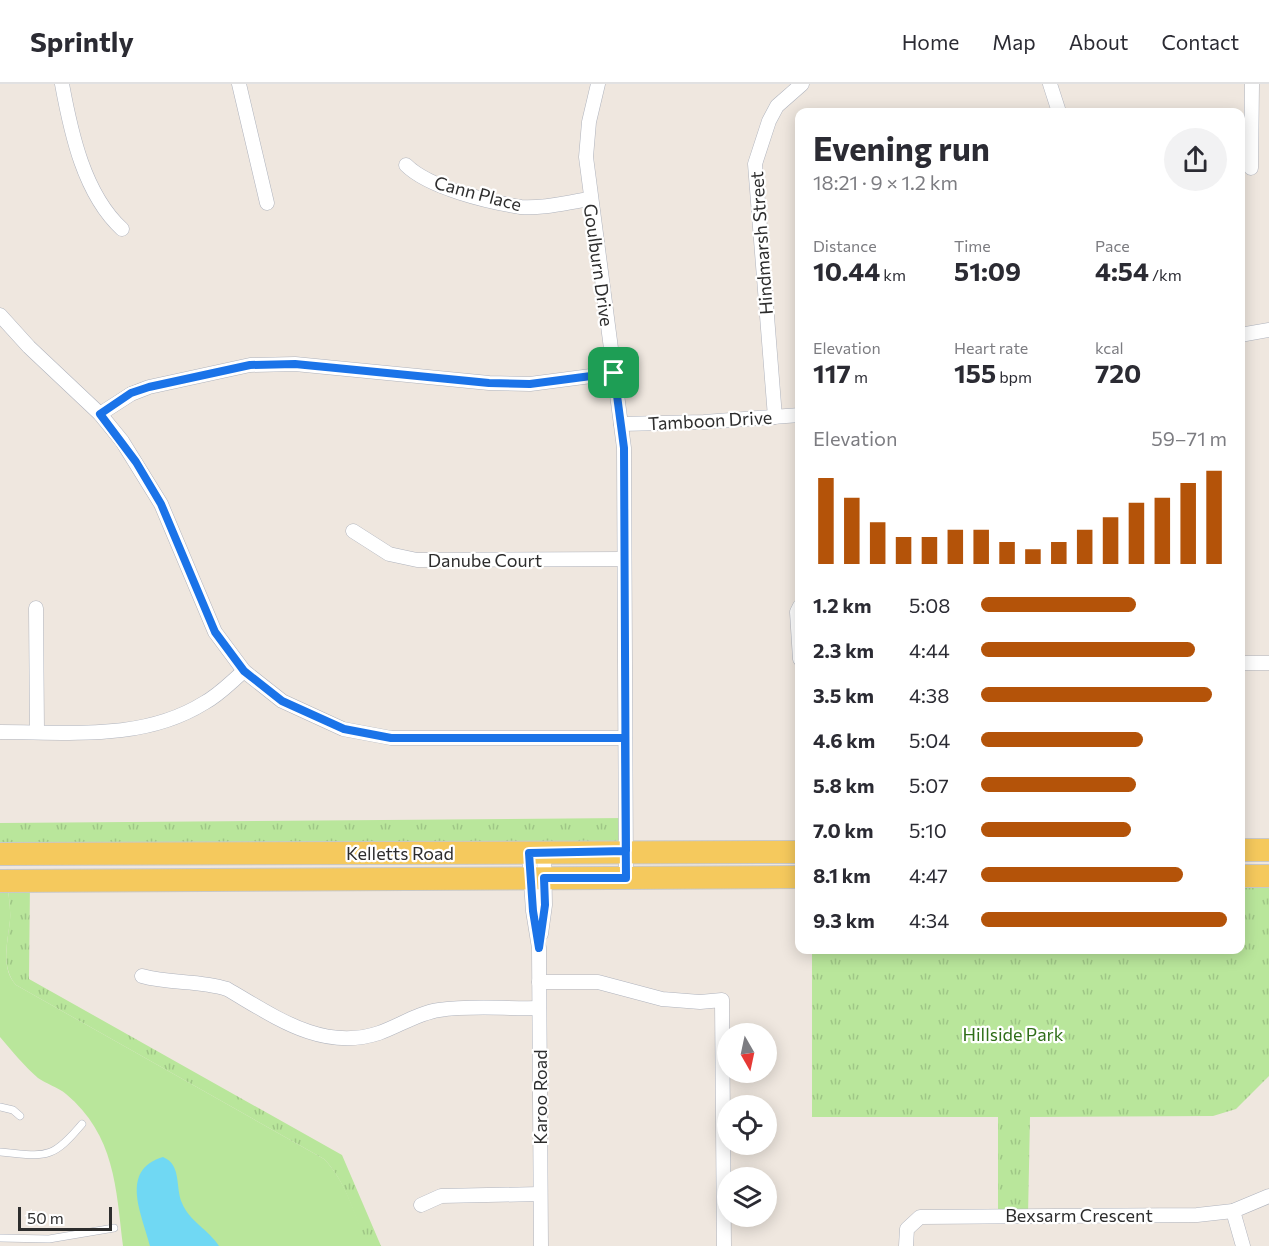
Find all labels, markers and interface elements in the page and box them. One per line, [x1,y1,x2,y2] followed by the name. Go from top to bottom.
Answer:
[30,24,134,58] text: Sprintly
[902,29,959,54] text: Home
[992,29,1036,54] text: Map
[1069,29,1128,54] text: About
[1161,29,1239,54] text: Contact
[813,127,990,168] text: Evening run
[1164,128,1227,191] button: share
[813,170,958,194] text: 18:21 · 9 × 1.2 km
[432,171,524,215] street label: Cann Place
[745,171,777,315] street label: Hindmarsh Street
[579,202,619,328] street label: Goulburn Drive
[813,236,877,255] text: Distance
[954,236,991,255] text: Time
[1095,236,1130,255] text: Pace
[813,255,880,286] text: 10.44
[954,255,1021,286] text: 51:09
[1095,255,1149,286] text: 4:54
[880,265,906,284] text: km
[1149,265,1182,284] text: /km
[813,338,881,357] text: Elevation
[954,338,1028,357] text: Heart rate
[1095,338,1124,357] text: kcal
[588,347,639,398] pin
[597,356,630,389] icon: arrive
[813,357,851,388] text: 117
[954,357,996,388] text: 155
[1095,357,1141,388] text: 720
[851,367,868,386] text: m
[996,367,1032,386] text: bpm
[647,406,773,434] street label: Tamboon Drive
[813,426,898,450] text: Elevation
[1151,426,1227,450] text: 59–71 m
[428,549,542,571] street label: Danube Court
[813,593,871,617] text: 1.2 km
[909,593,950,617] text: 5:08
[813,638,874,662] text: 2.3 km
[909,638,950,662] text: 4:44
[813,683,874,707] text: 3.5 km
[909,683,949,707] text: 4:38
[813,728,875,752] text: 4.6 km
[909,728,950,752] text: 5:04
[813,773,875,797] text: 5.8 km
[909,773,949,797] text: 5:07
[813,818,873,842] text: 7.0 km
[909,818,947,842] text: 5:10
[346,842,454,864] street label: Kelletts Road
[813,863,871,887] text: 8.1 km
[909,863,948,887] text: 4:47
[813,908,875,932] text: 9.3 km
[909,908,949,932] text: 4:34
[717,1023,777,1083] north arrow
[717,1023,777,1227] map controls
[962,1023,1064,1045] park label: Hillside Park
[529,1049,551,1145] street label: Karoo Road
[717,1095,777,1155] button: locate
[717,1167,777,1227] button: layers
[18,1204,112,1232] scale bar
[1005,1204,1153,1226] street label: Bexsarm Crescent
[27,1208,64,1227] text: 50 m

